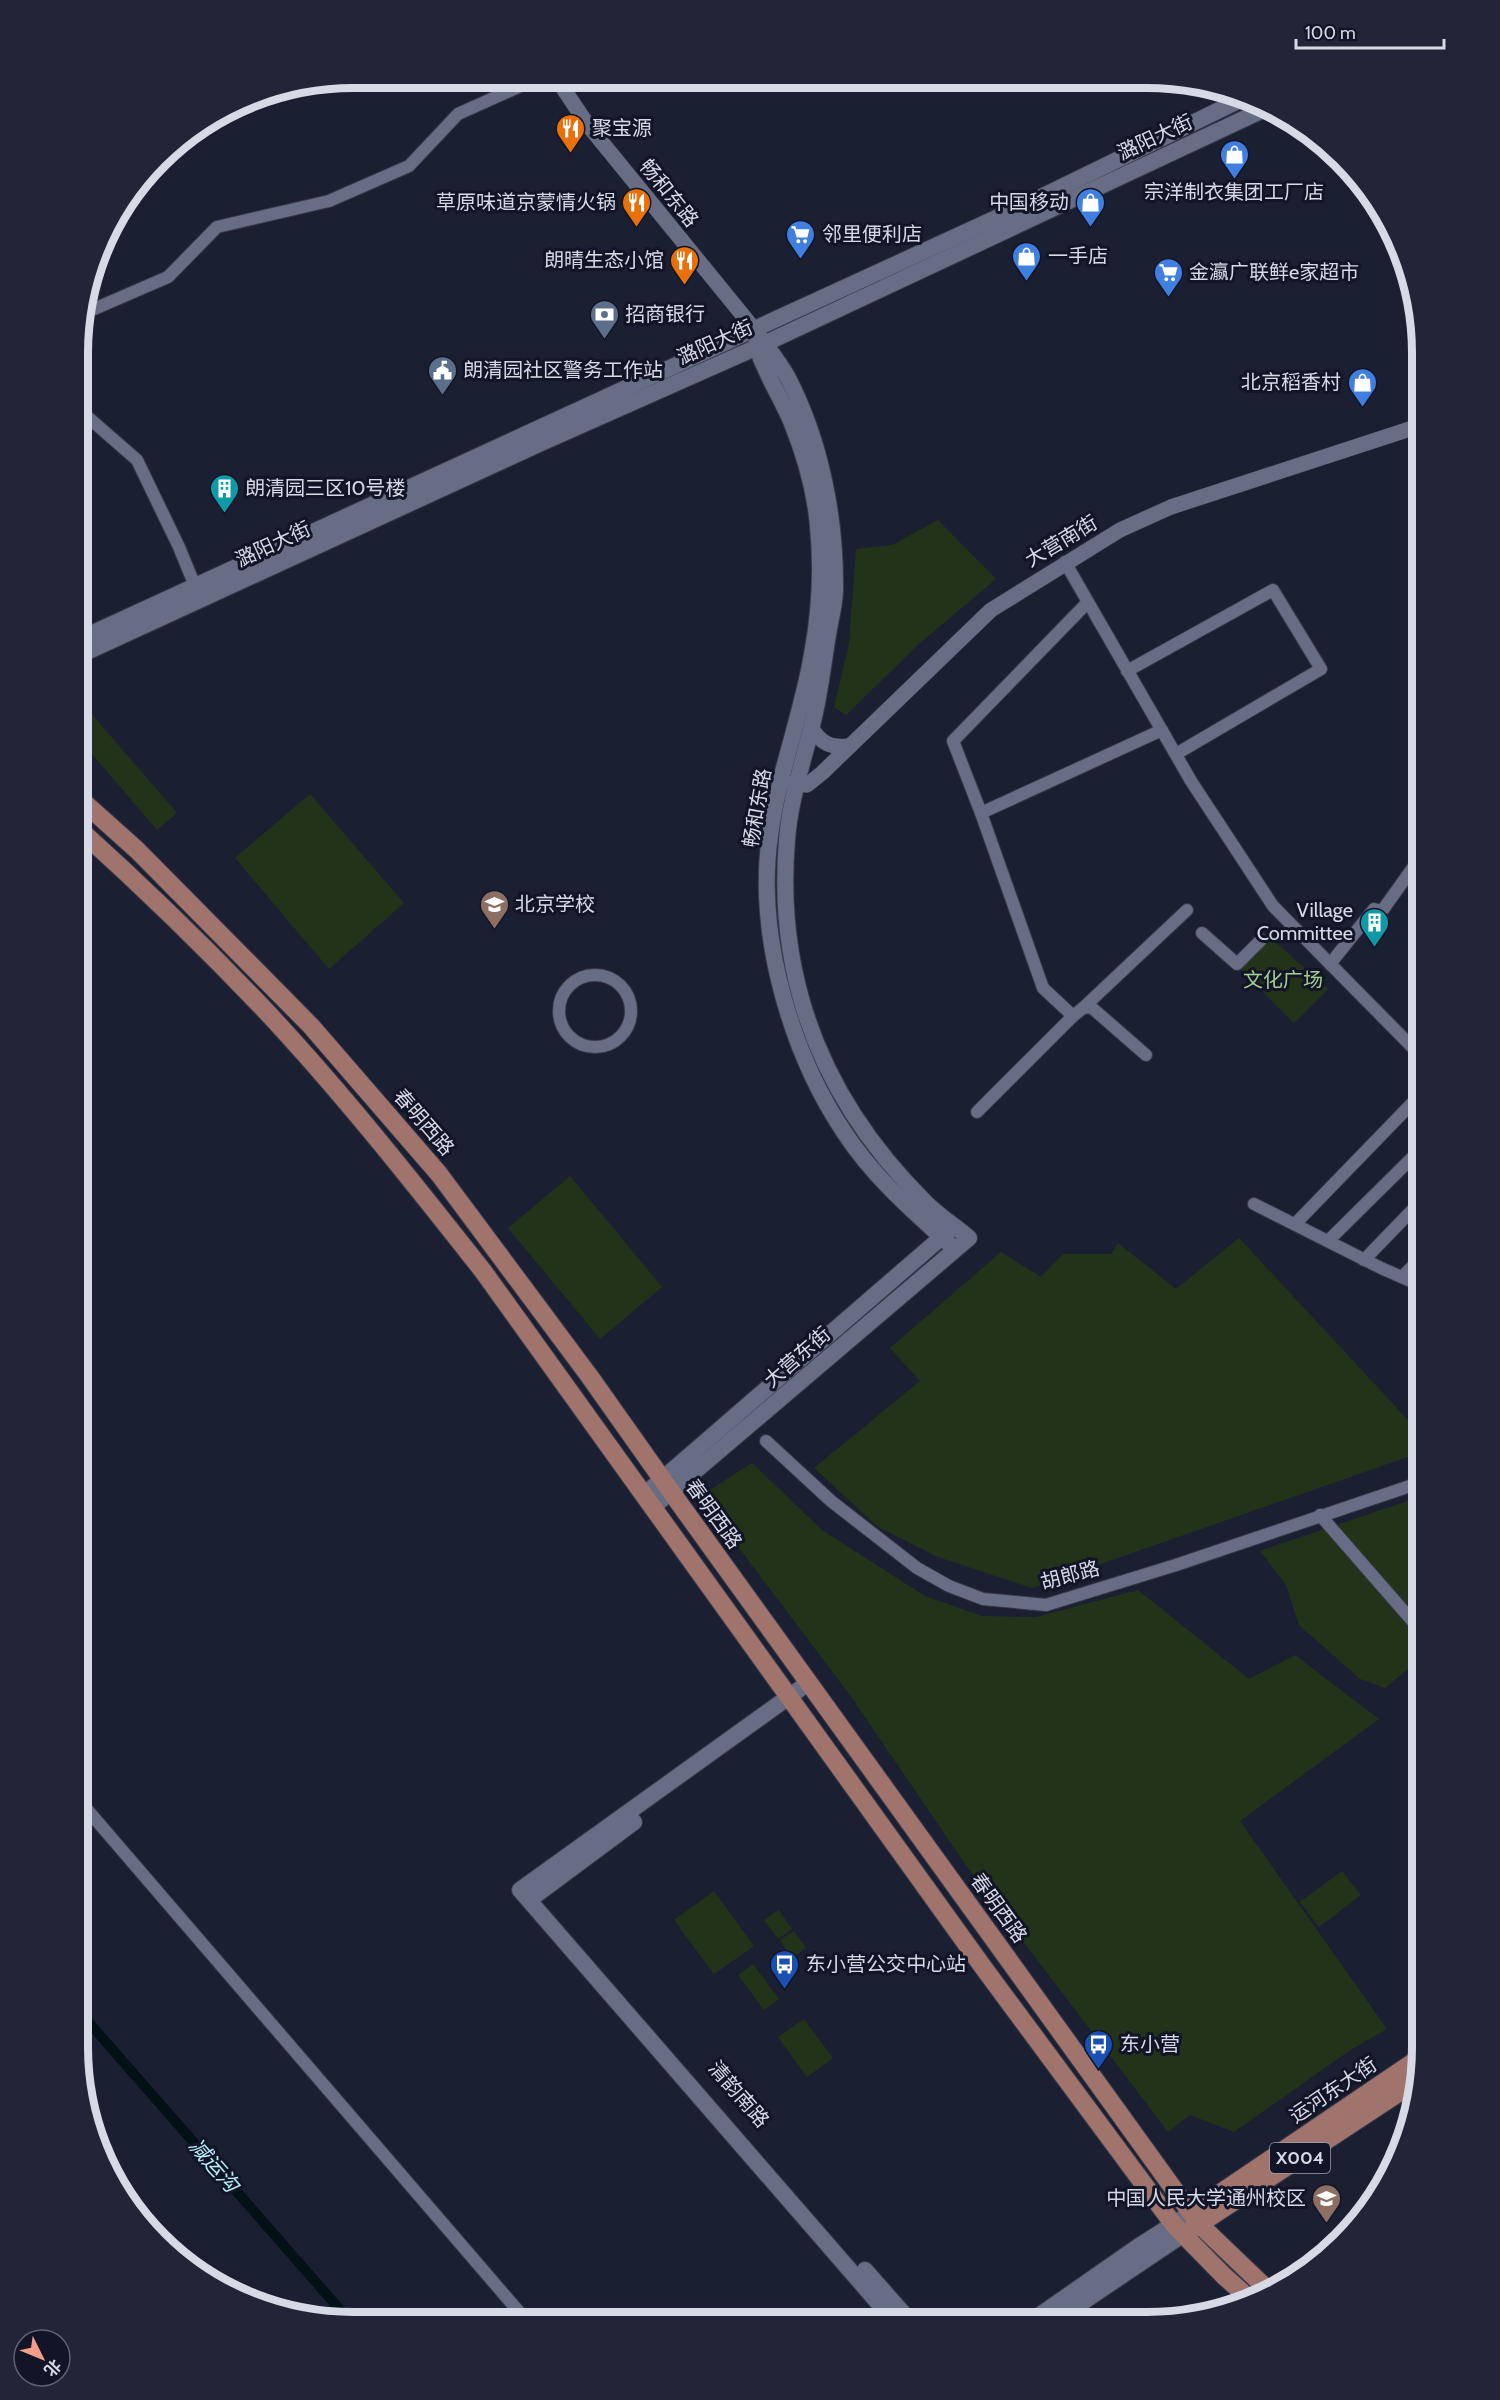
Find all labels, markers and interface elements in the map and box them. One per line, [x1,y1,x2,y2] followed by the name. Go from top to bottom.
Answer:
[1296,12,1444,50] scale bar
[1305,22,1356,44] text: 100 m
[1114,109,1196,165] street label: 潞阳大街
[555,112,587,154] restaurant icon: 聚宝源
[592,116,652,140] place label: 聚宝源
[1218,138,1250,180] shop icon: 宗洋制衣集团工厂店
[635,154,703,232] street label: 畅和东路
[1144,180,1324,204] place label: 宗洋制衣集团工厂店
[621,186,653,228] restaurant icon: 草原味道京蒙情火锅
[1074,186,1106,228] shop icon: 中国移动
[436,190,616,214] place label: 草原味道京蒙情火锅
[989,190,1069,214] place label: 中国移动
[785,218,817,260] supermarket icon: 邻里便利店
[822,222,922,246] place label: 邻里便利店
[1011,240,1043,282] shop icon: 一手店
[669,244,701,286] restaurant icon: 朗晴生态小馆
[1048,244,1108,268] place label: 一手店
[544,248,664,272] place label: 朗晴生态小馆
[1152,256,1184,298] supermarket icon: 金瀛广联鲜e家超市
[1189,260,1359,284] place label: 金瀛广联鲜e家超市
[588,298,620,340] bank icon: 招商银行
[625,302,705,326] place label: 招商银行
[674,315,756,369] street label: 潞阳大街
[426,354,458,396] public building icon: 朗清园社区警务工作站
[463,358,663,382] place label: 朗清园社区警务工作站
[1346,366,1378,408] shop icon: 北京稻香村
[1241,370,1341,394] place label: 北京稻香村
[208,472,240,514] building icon: 朗清园三区10号楼
[245,476,405,500] place label: 朗清园三区10号楼
[1021,510,1101,572] street label: 大营南街
[232,516,314,572] street label: 潞阳大街
[738,767,776,849] street label: 畅和东路
[478,888,510,930] school or university icon: 北京学校
[515,892,595,916] place label: 北京学校
[1257,898,1353,945] place label: Village Committee
[1358,906,1390,948] building icon: Village Committee
[1243,968,1323,992] park label: 文化广场
[389,1084,459,1160] street label: 春明西路
[759,1322,835,1392] street label: 大营东街
[681,1475,747,1553] street label: 春明西路
[1038,1556,1102,1594] street label: 胡郎路
[966,1869,1032,1947] street label: 春明西路
[769,1948,801,1990] bus stop icon: 东小营公交中心站
[806,1952,966,1976] place label: 东小营公交中心站
[1083,2028,1115,2070] bus stop icon: 东小营
[1120,2032,1180,2056] place label: 东小营
[1285,2052,1381,2128] street label: 运河东大街
[704,2056,774,2132] street label: 清韵南路
[184,2133,245,2198] water label: 减运沟
[1270,2143,1330,2173] road number: X004
[1311,2182,1343,2224] school or university icon: 中国人民大学通州校区
[1106,2186,1306,2210] place label: 中国人民大学通州校区
[12,2328,72,2388] north arrow
[40,2356,65,2380] text: 北

